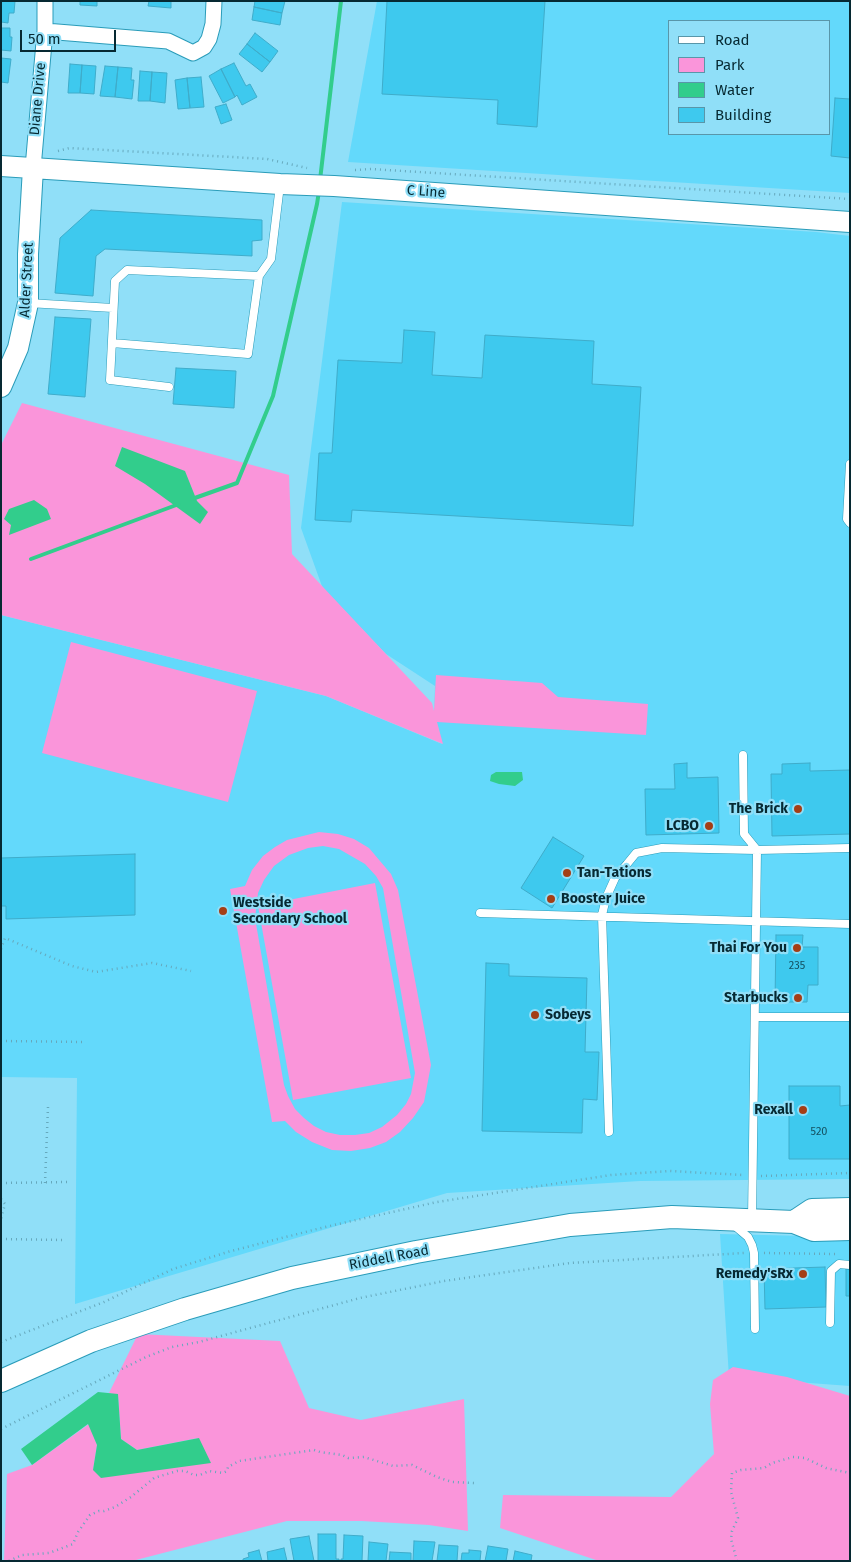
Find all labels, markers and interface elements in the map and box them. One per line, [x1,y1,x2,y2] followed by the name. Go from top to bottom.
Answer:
[22,20,119,52] scale bar
[668,20,831,135] legend
[28,30,61,48] text: 50 m
[715,31,750,49] text: Road
[715,56,745,74] text: Park
[26,62,50,136] street label: Diane Drive
[715,81,754,99] text: Water
[715,106,771,124] text: Building
[406,182,446,202] street label: C Line
[17,242,37,318] street label: Alder Street
[729,801,788,817] place label: The Brick
[792,803,804,815] marker: The Brick
[666,818,699,834] place label: LCBO
[703,820,715,832] marker: LCBO
[577,865,652,881] place label: Tan-Tations
[561,867,573,879] marker: Tan-Tations
[561,891,645,907] place label: Booster Juice
[545,893,557,905] marker: Booster Juice
[233,895,347,928] place label: Westside Secondary School
[217,905,229,917] marker: Westside Secondary School
[709,940,787,956] place label: Thai For You
[791,942,803,954] marker: Thai For You
[789,959,805,973] house number: 235
[724,990,788,1006] place label: Starbucks
[792,992,804,1004] marker: Starbucks
[545,1007,591,1023] place label: Sobeys
[529,1009,541,1021] marker: Sobeys
[754,1102,793,1118] place label: Rexall
[797,1104,809,1116] marker: Rexall
[811,1125,827,1139] house number: 520
[348,1242,430,1274] street label: Riddell Road
[716,1266,793,1282] place label: Remedy'sRx
[797,1268,809,1280] marker: Remedy'sRx

